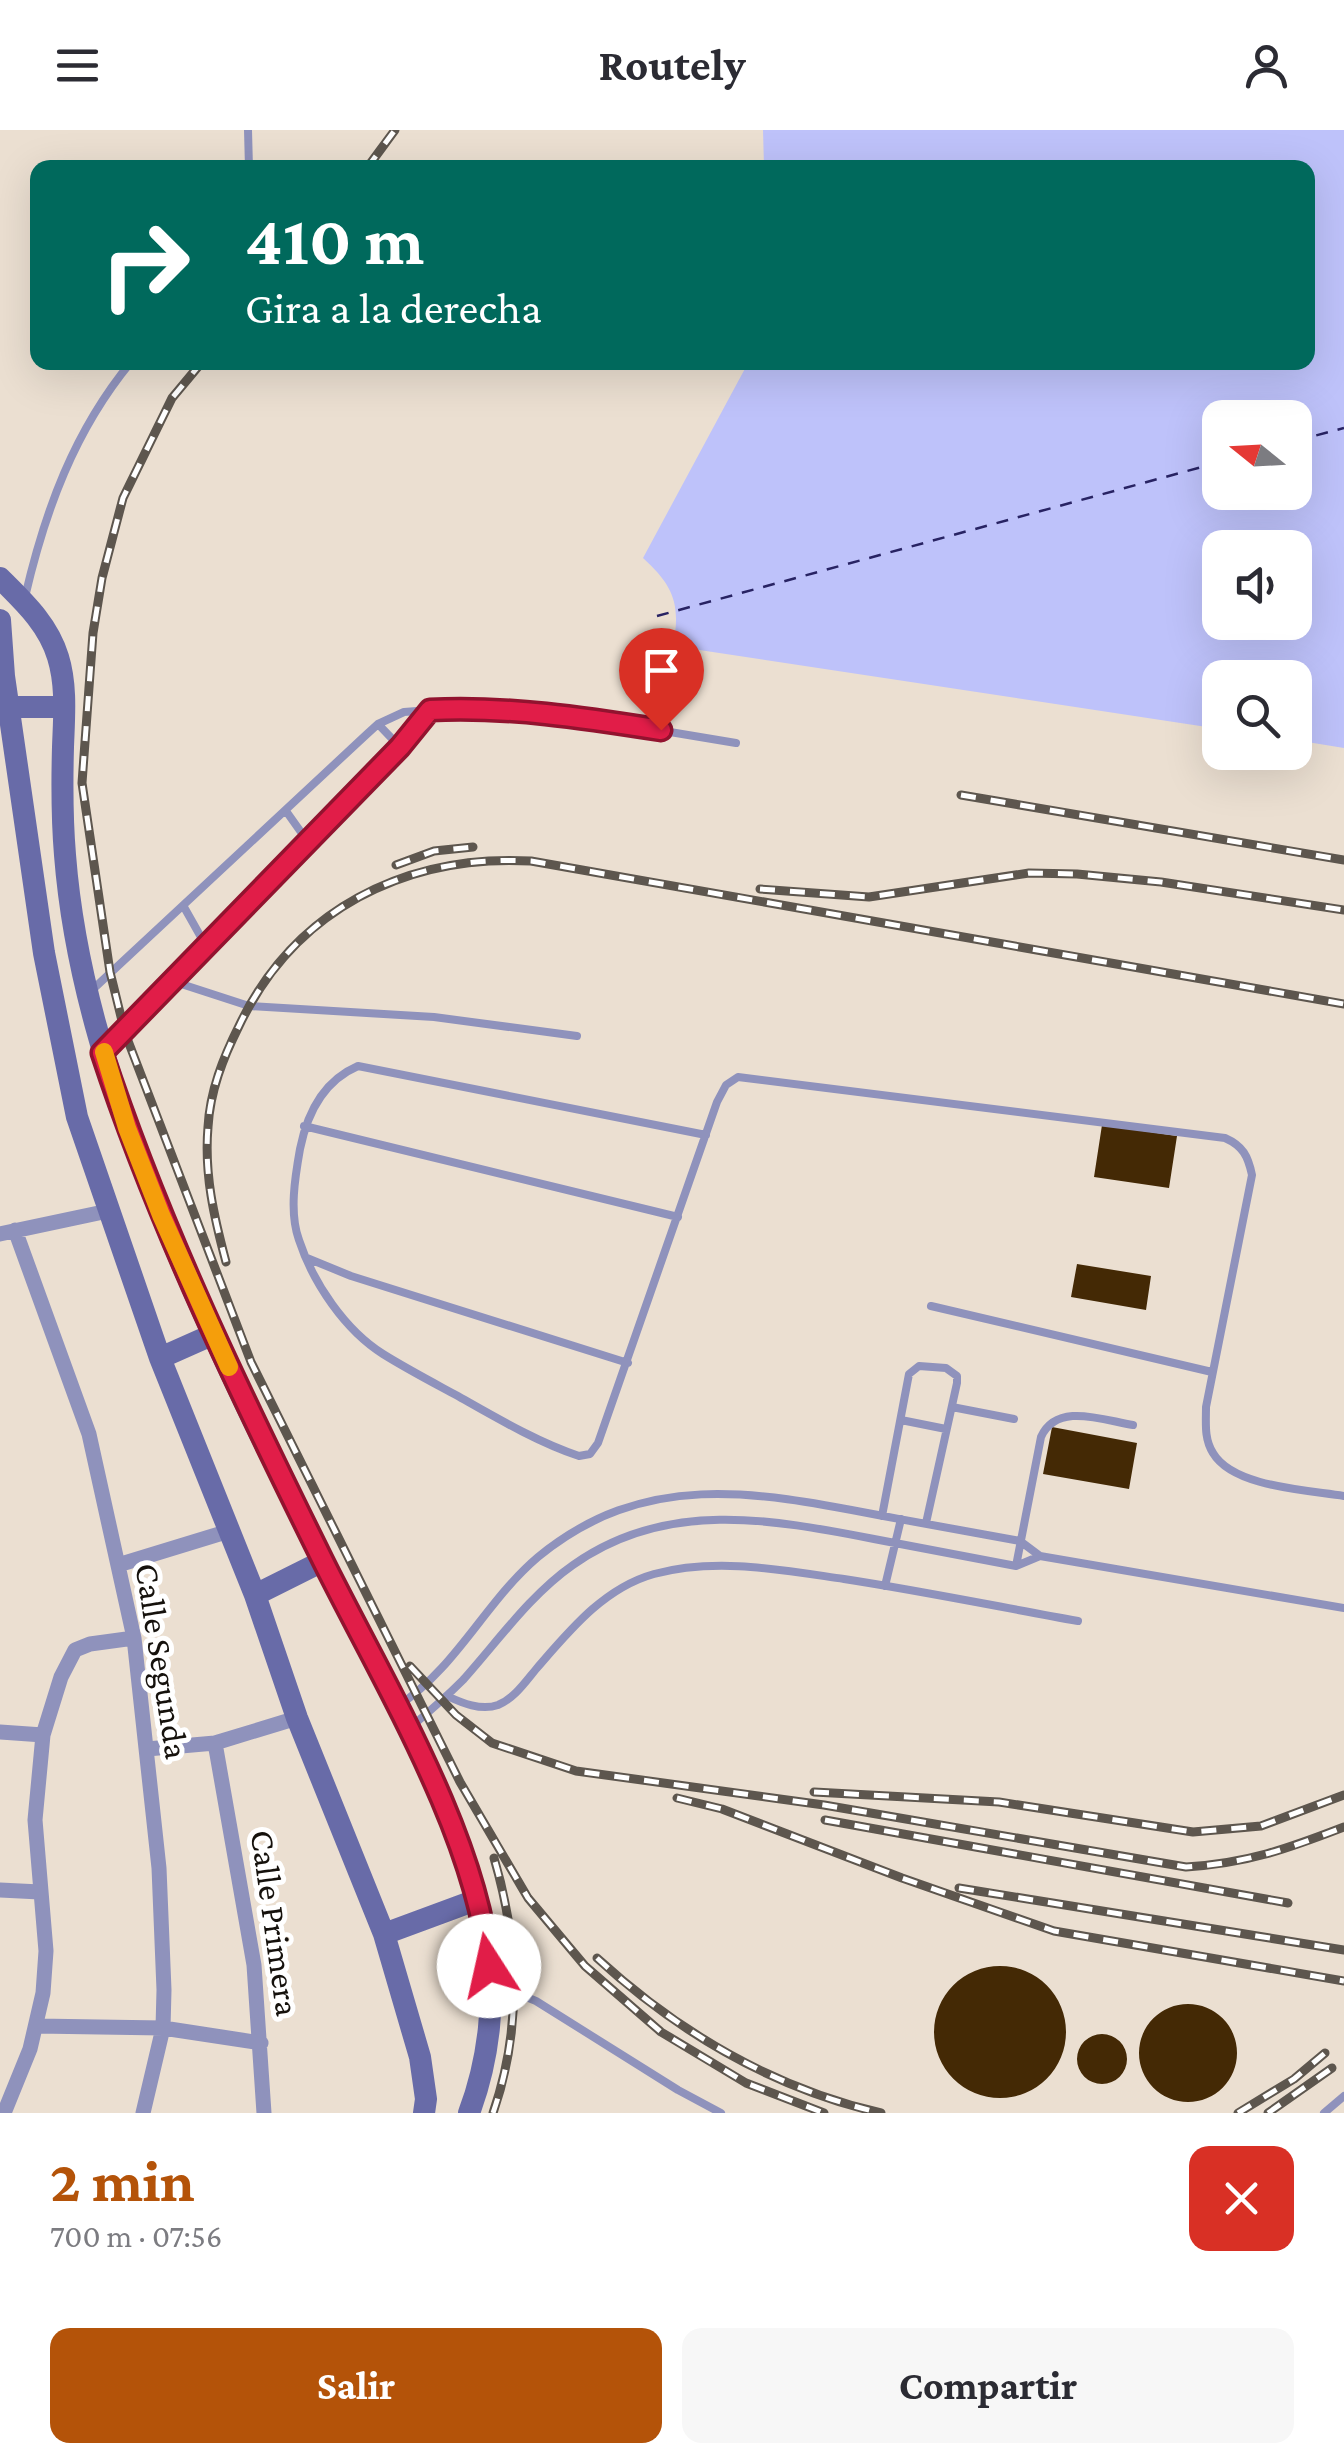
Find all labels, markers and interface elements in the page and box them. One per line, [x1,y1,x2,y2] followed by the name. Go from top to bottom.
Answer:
[50,38,105,93] icon: menu
[1239,38,1294,93] icon: person
[598,40,746,90] text: Routely
[80,200,210,330] icon: right
[245,201,424,279] text: 410 m
[245,283,542,333] text: Gira a la derecha
[1202,400,1312,510] north arrow
[1202,400,1312,770] map controls
[1202,530,1312,640] button: sound
[619,628,704,731] pin
[634,643,689,698] icon: arrive
[1202,660,1312,770] button: search
[127,1560,197,1762] street label: Calle Segunda
[243,1827,307,2019] street label: Calle Primera
[437,1914,541,2018] position arrow
[1189,2146,1294,2251] button: close
[50,2147,195,2214] text: 2 min
[50,2218,222,2254] text: 700 m · 07:56
[50,2328,662,2443] button: Salir
[682,2328,1294,2443] button: Compartir

